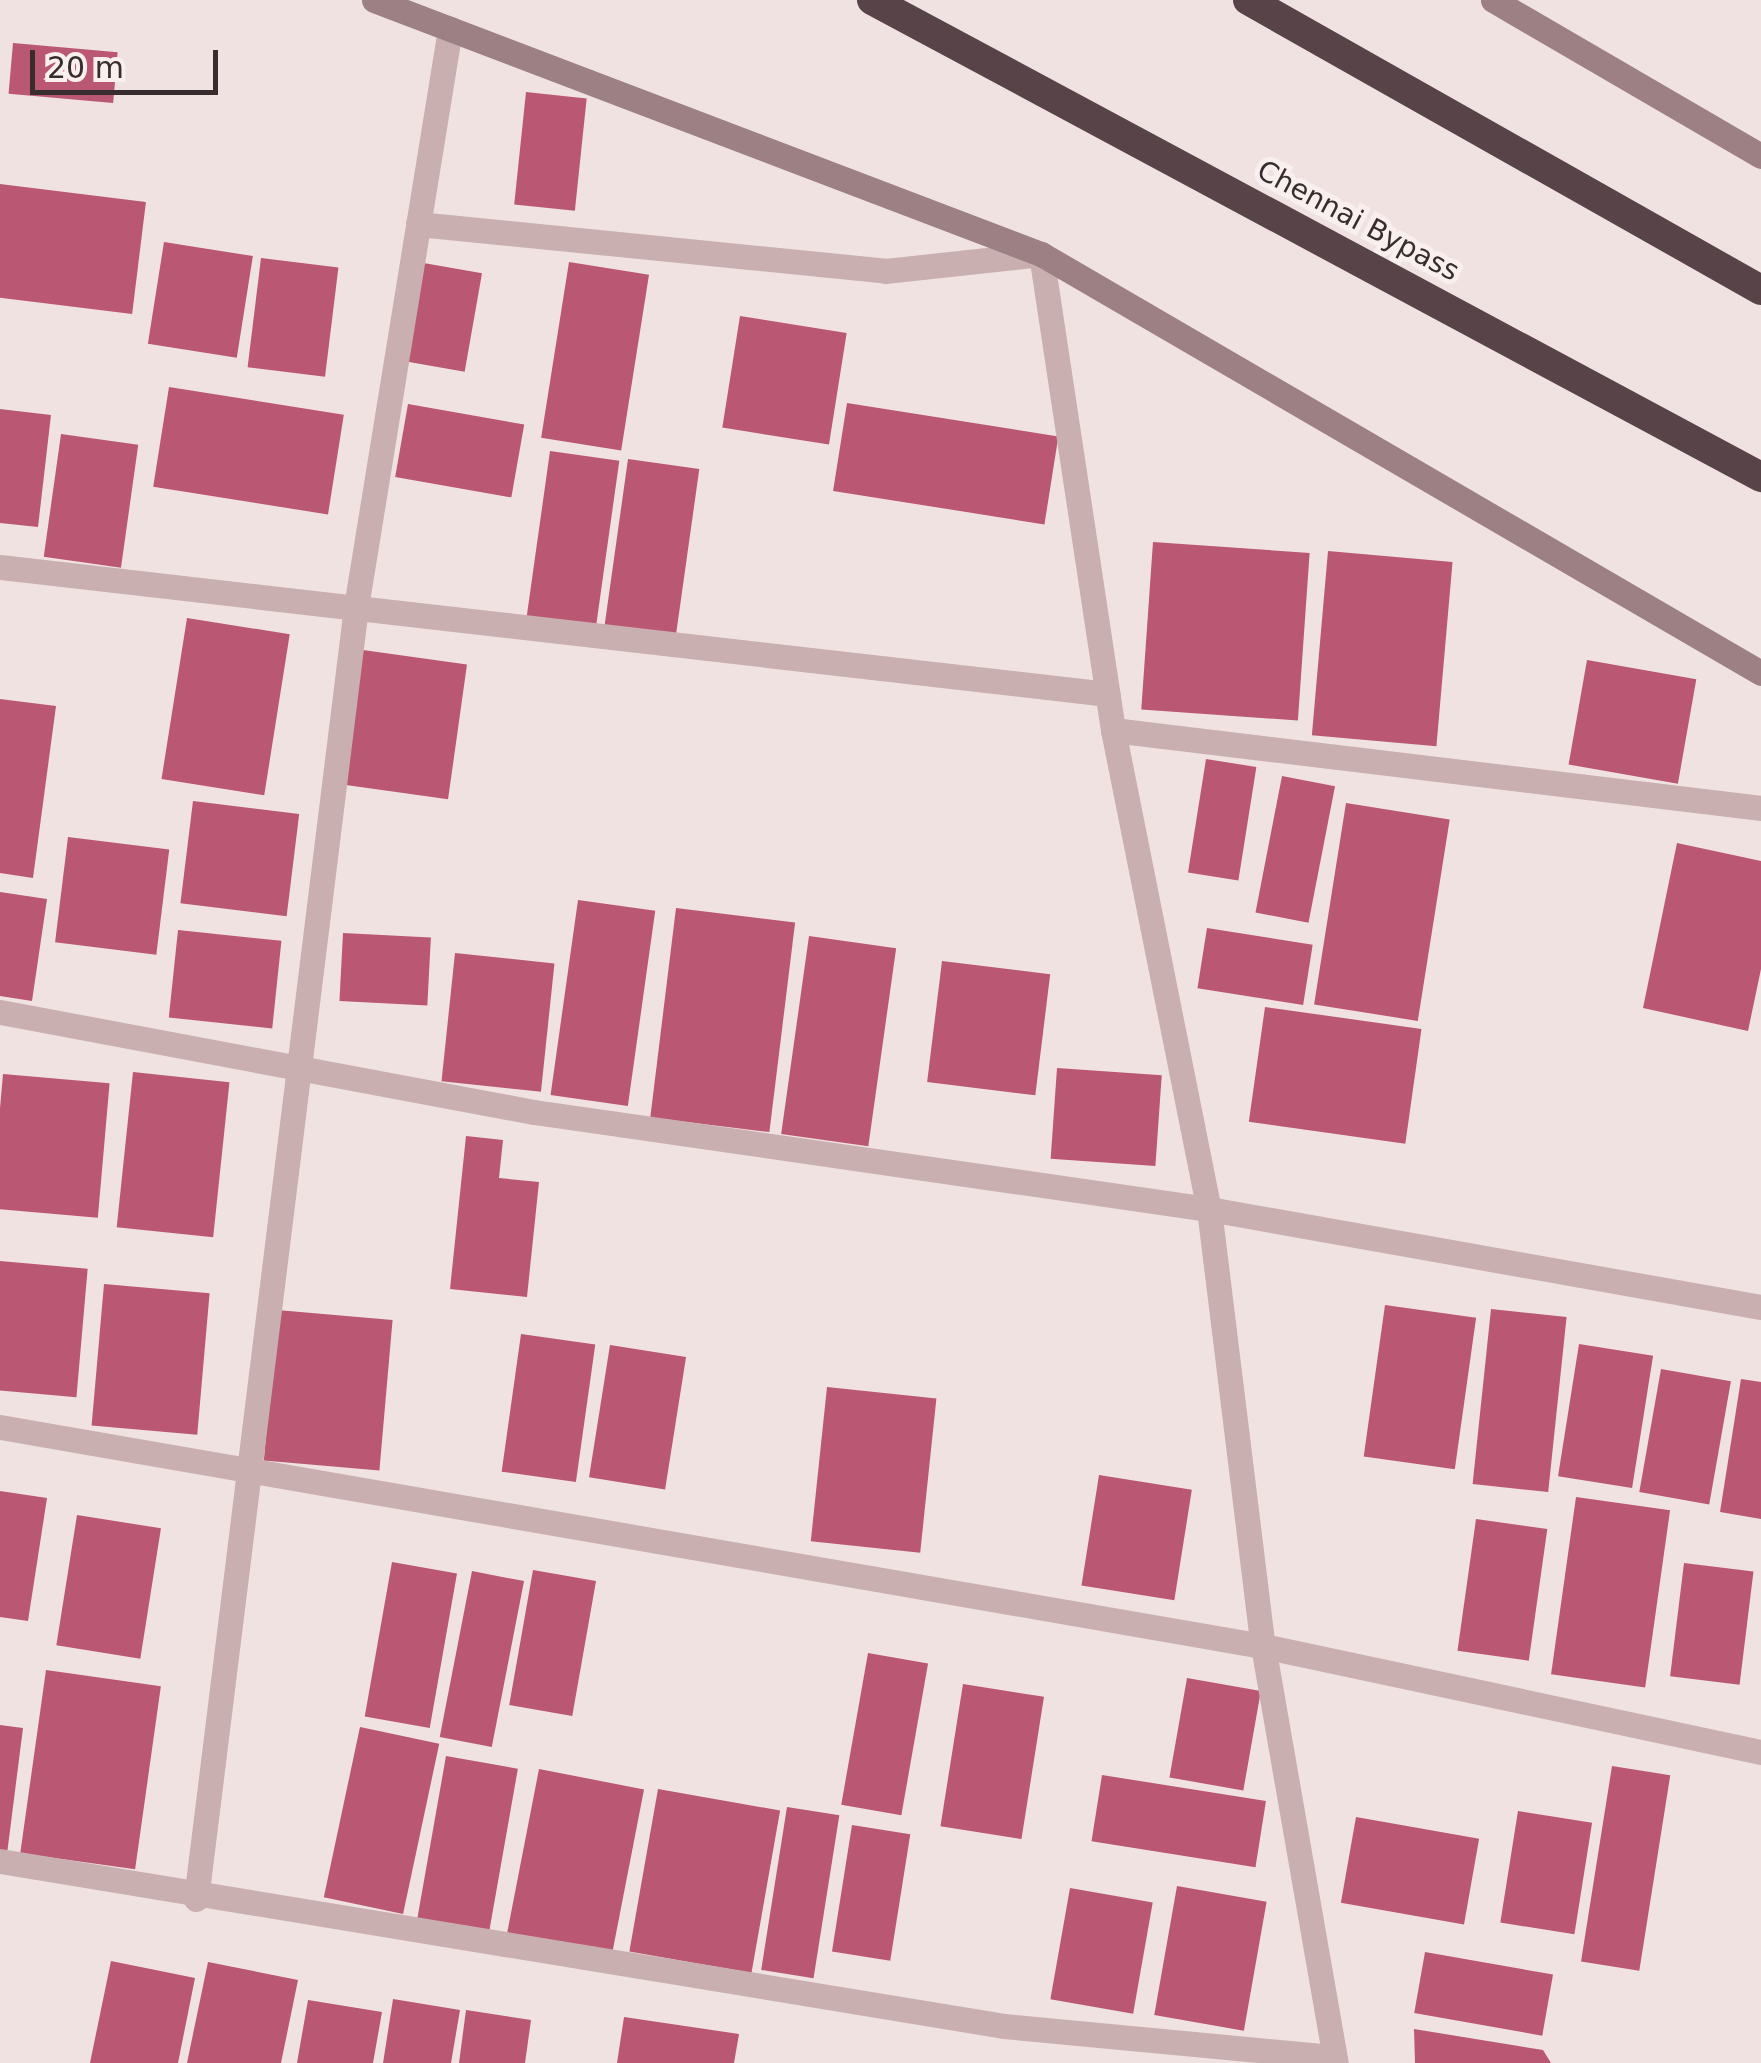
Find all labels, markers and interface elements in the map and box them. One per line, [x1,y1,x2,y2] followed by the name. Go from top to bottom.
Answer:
[35,30,222,92] scale bar
[47,50,124,85] text: 20 m
[1251,154,1465,288] street label: Chennai Bypass

